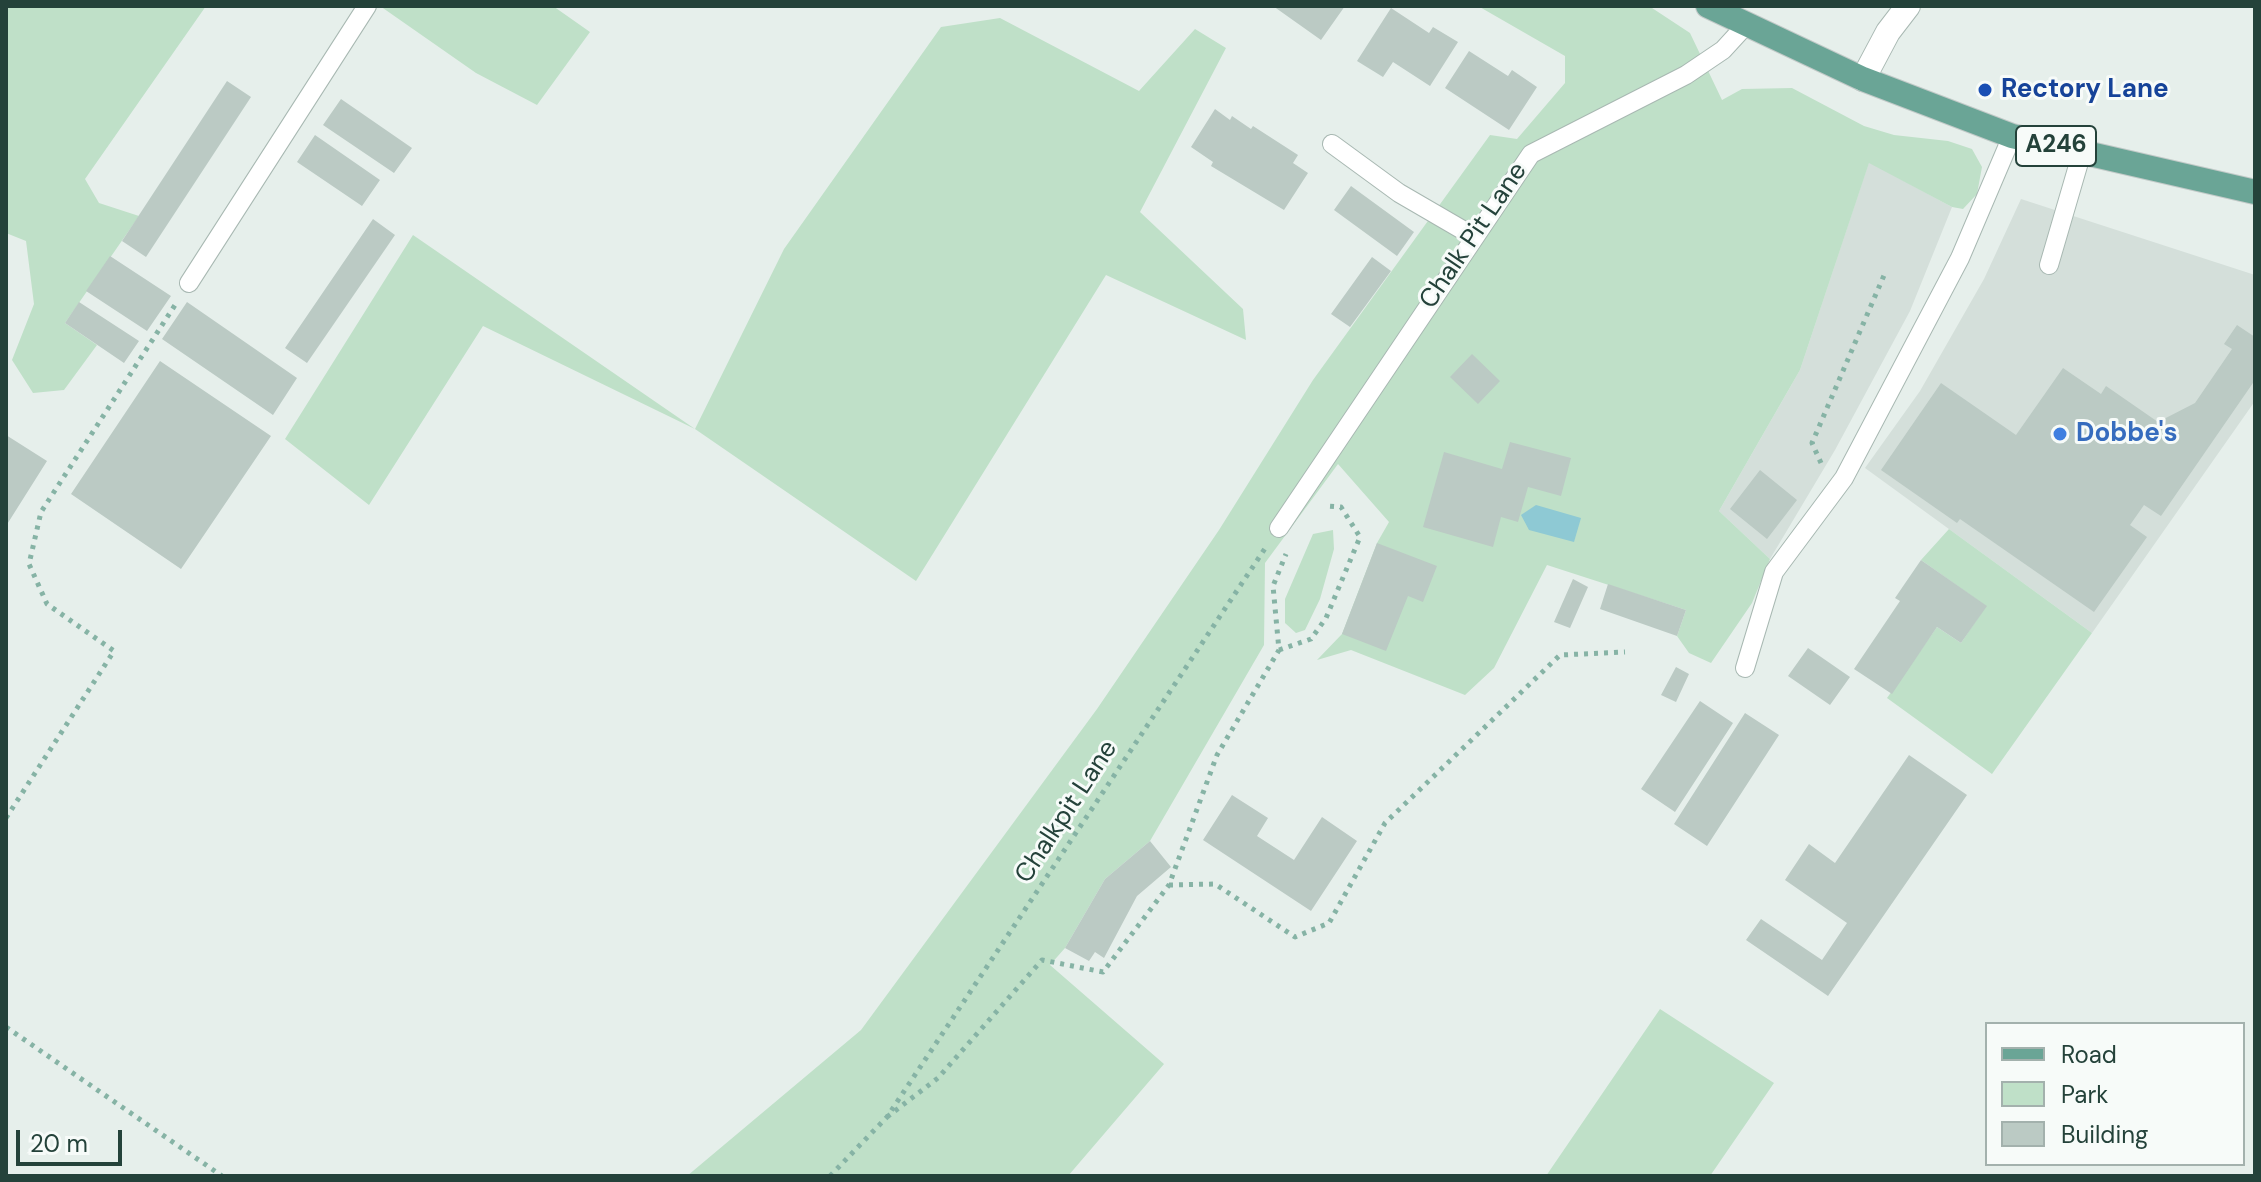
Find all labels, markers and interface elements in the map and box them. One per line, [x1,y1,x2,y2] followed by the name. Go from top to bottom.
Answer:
[2001,74,2169,106] place label: Rectory Lane
[1976,81,1994,99] marker: Rectory Lane
[2016,126,2096,166] road number: A246
[1414,157,1534,315] street label: Chalk Pit Lane
[2076,418,2178,450] place label: Dobbe's
[2051,425,2069,443] marker: Dobbe's
[1009,735,1125,889] street label: Chalkpit Lane
[1985,1022,2245,1166] legend
[2061,1039,2117,1070] text: Road
[2061,1079,2108,1110] text: Park
[20,1114,126,1164] scale bar
[2061,1119,2148,1150] text: Building
[30,1128,88,1159] text: 20 m

